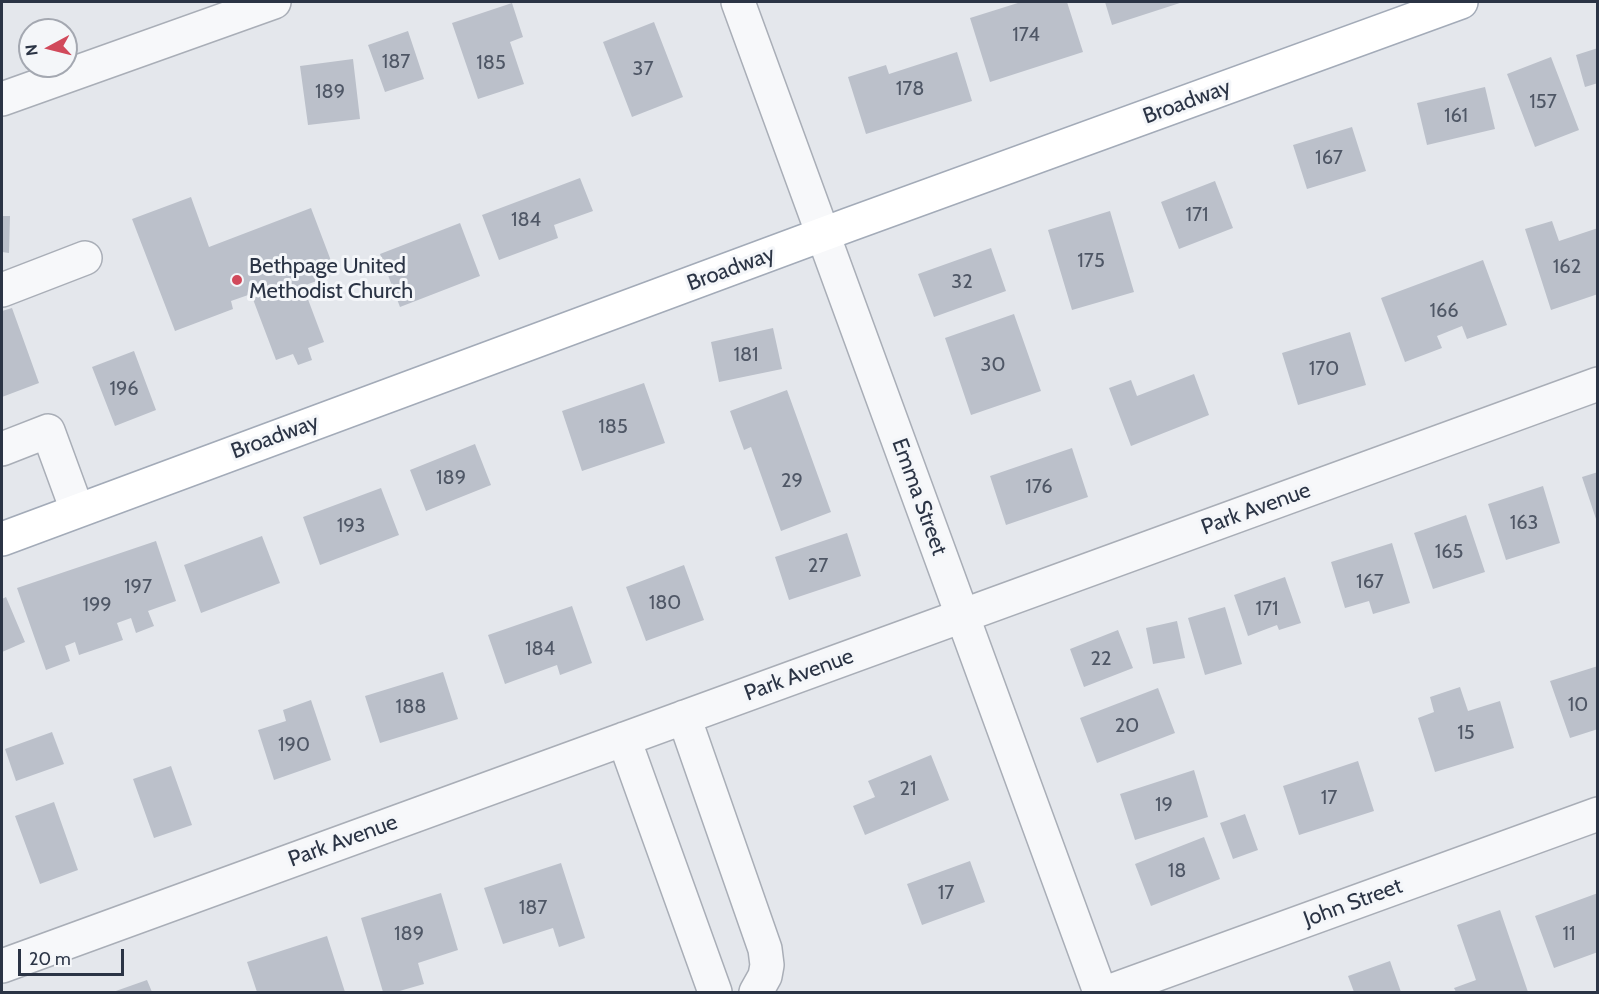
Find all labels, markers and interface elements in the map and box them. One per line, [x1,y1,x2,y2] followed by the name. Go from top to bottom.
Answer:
[18,18,78,78] north arrow
[1012,23,1040,47] house number: 174
[22,43,42,57] text: N
[382,50,410,74] house number: 187
[476,51,506,75] house number: 185
[633,57,653,81] house number: 37
[1139,74,1235,130] street label: Broadway
[896,77,924,101] house number: 178
[315,80,345,104] house number: 189
[1529,90,1557,114] house number: 157
[1444,104,1468,128] house number: 161
[1315,146,1343,170] house number: 167
[1185,203,1209,227] house number: 171
[511,208,541,232] house number: 184
[683,241,779,297] street label: Broadway
[1077,249,1105,273] house number: 175
[249,254,413,306] place label: Bethpage United Methodist Church
[1553,255,1581,279] house number: 162
[951,270,973,294] house number: 32
[230,273,244,287] marker: Bethpage United Methodist Church
[1429,299,1459,323] house number: 166
[733,343,759,367] house number: 181
[981,353,1005,377] house number: 30
[1309,357,1339,381] house number: 170
[109,377,139,401] house number: 196
[227,409,323,465] street label: Broadway
[598,415,628,439] house number: 185
[886,435,952,559] street label: Emma Street
[436,466,466,490] house number: 189
[781,469,803,493] house number: 29
[1025,475,1053,499] house number: 176
[1198,477,1314,541] street label: Park Avenue
[1510,511,1538,535] house number: 163
[337,514,365,538] house number: 193
[1435,540,1463,564] house number: 165
[808,554,828,578] house number: 27
[1356,570,1384,594] house number: 167
[124,575,152,599] house number: 197
[649,591,681,615] house number: 180
[82,593,112,617] house number: 199
[1255,597,1279,621] house number: 171
[525,637,555,661] house number: 184
[741,643,857,707] street label: Park Avenue
[1091,647,1111,671] house number: 22
[1568,693,1588,717] house number: 10
[396,695,426,719] house number: 188
[1115,714,1139,738] house number: 20
[1457,721,1475,745] house number: 15
[278,733,310,757] house number: 190
[900,777,916,801] house number: 21
[1321,786,1337,810] house number: 17
[1155,793,1173,817] house number: 19
[285,809,401,873] street label: Park Avenue
[1168,859,1186,883] house number: 18
[1300,873,1406,933] street label: John Street
[938,881,954,905] house number: 17
[519,896,547,920] house number: 187
[394,922,424,946] house number: 189
[1562,922,1576,946] house number: 11
[21,937,128,975] scale bar
[29,948,71,970] text: 20 m

